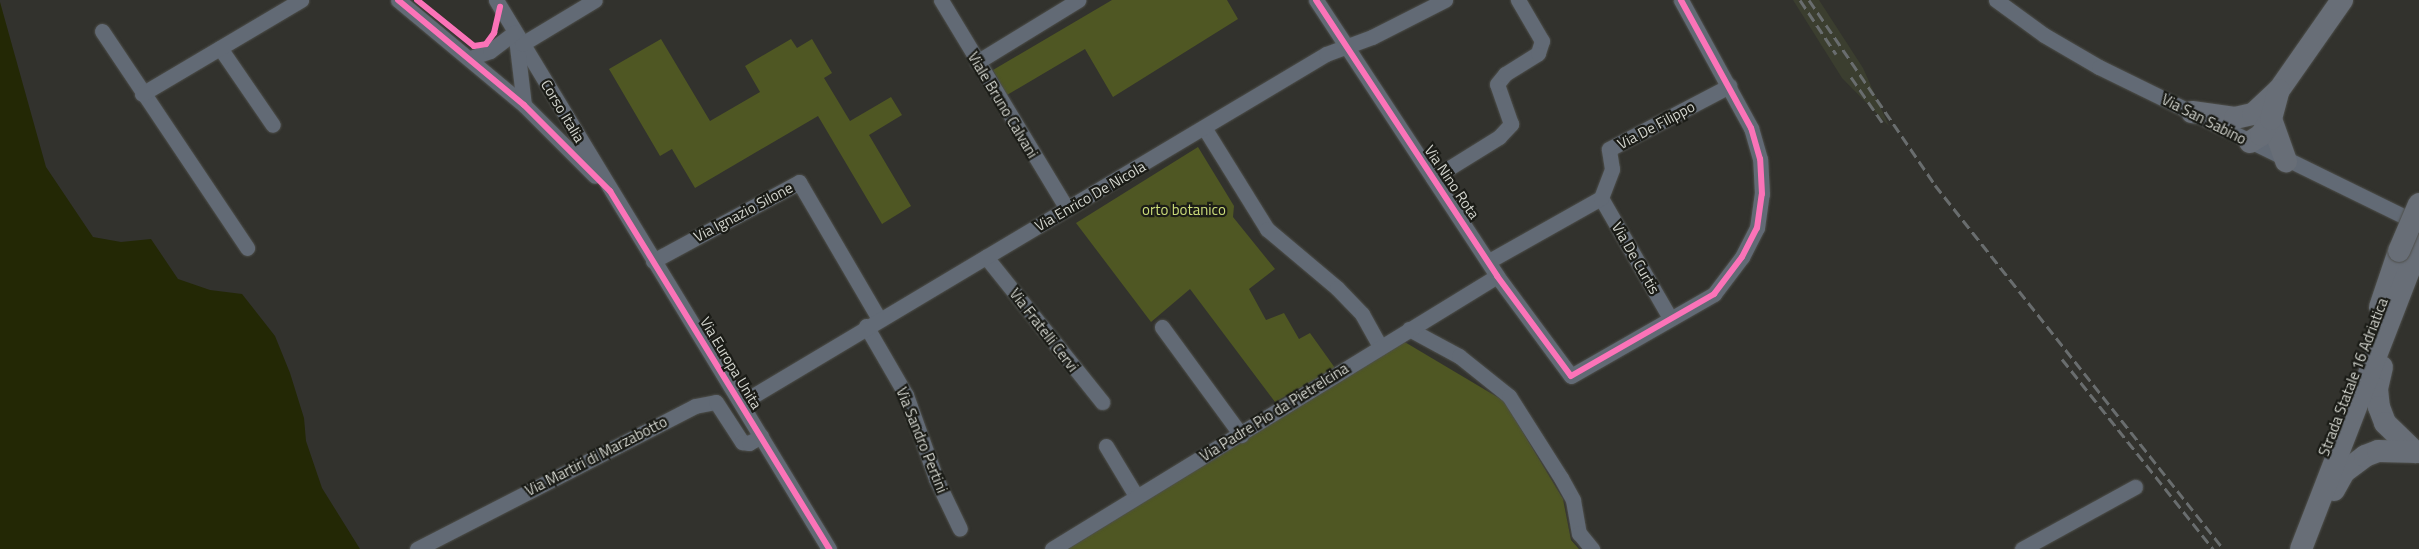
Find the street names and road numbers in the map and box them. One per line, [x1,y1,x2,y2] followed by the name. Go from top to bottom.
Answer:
[964,49,1042,161] street label: Viale Bruno Calvani
[537,76,589,146] street label: Corso Italia
[2159,90,2249,148] street label: Via San Sabino
[1614,97,1698,153] street label: Via De Filippo
[1421,142,1483,222] street label: Via Nino Rota
[1032,157,1148,235] street label: Via Enrico De Nicola
[690,178,796,246] street label: Via Ignazio Silone
[1608,219,1664,297] street label: Via De Curtis
[1006,285,1082,375] street label: Via Fratelli Cervi
[2314,295,2392,459] street label: Strada Statale 16 Adriatica
[696,314,766,412] street label: Via Europa Unita
[1196,359,1352,465] street label: Via Padre Pio da Pietrelcina
[893,385,951,495] street label: Via Sandro Pertini
[522,412,670,500] street label: Via Martiri di Marzabotto

